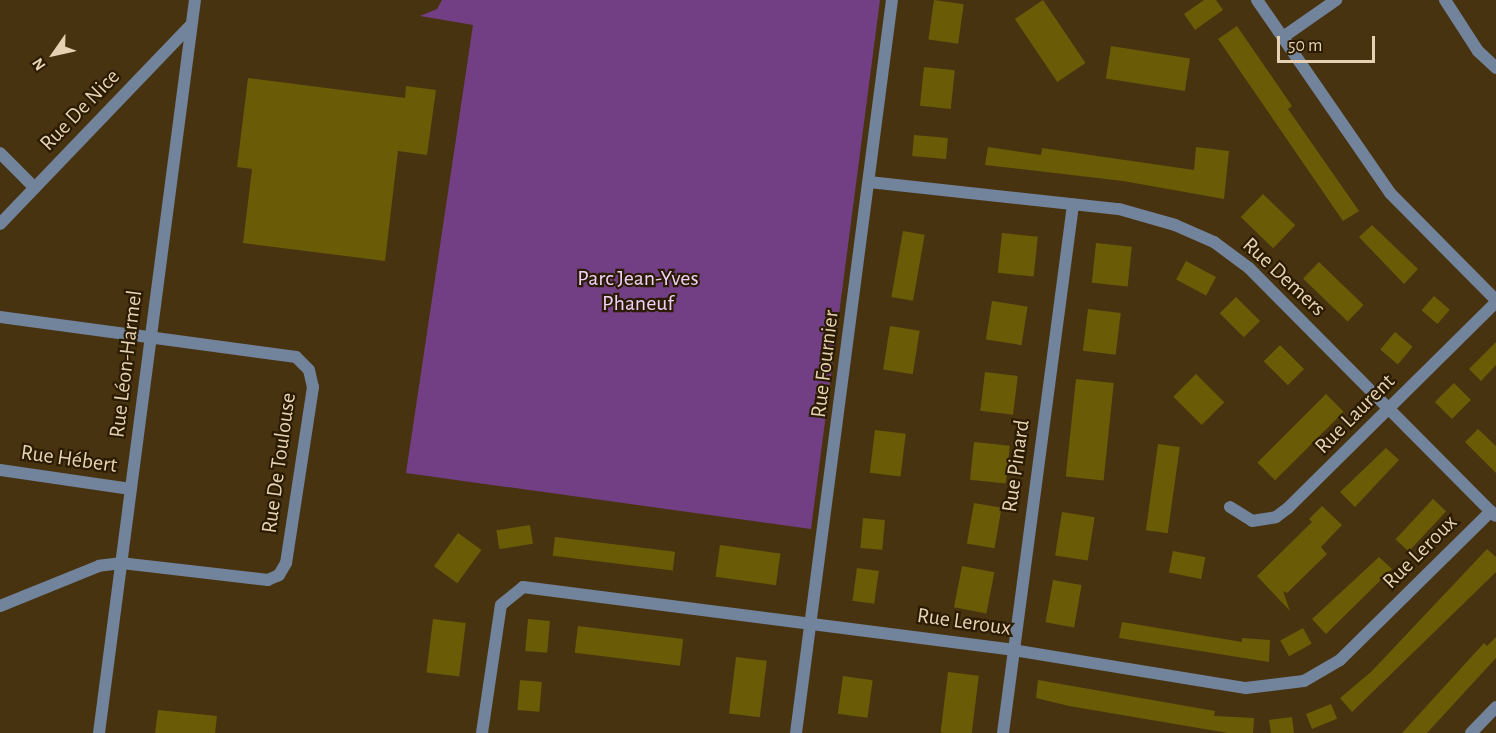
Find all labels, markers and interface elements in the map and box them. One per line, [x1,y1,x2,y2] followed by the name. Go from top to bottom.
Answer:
[24,24,84,84] north arrow
[1280,24,1378,62] scale bar
[1288,37,1322,55] text: 50 m
[34,64,126,156] street label: Rue De Nice
[1237,232,1331,322] street label: Rue Demers
[577,265,699,316] park label: Parc Jean-Yves Phaneuf
[104,289,148,439] street label: Rue Léon-Harmel
[805,309,845,419] street label: Rue Fournier
[1309,368,1401,460] street label: Rue Laurent
[256,391,302,535] street label: Rue De Toulouse
[996,418,1036,514] street label: Rue Pinard
[19,439,119,479] street label: Rue Hébert
[1377,509,1463,595] street label: Rue Leroux
[915,602,1013,642] street label: Rue Leroux

